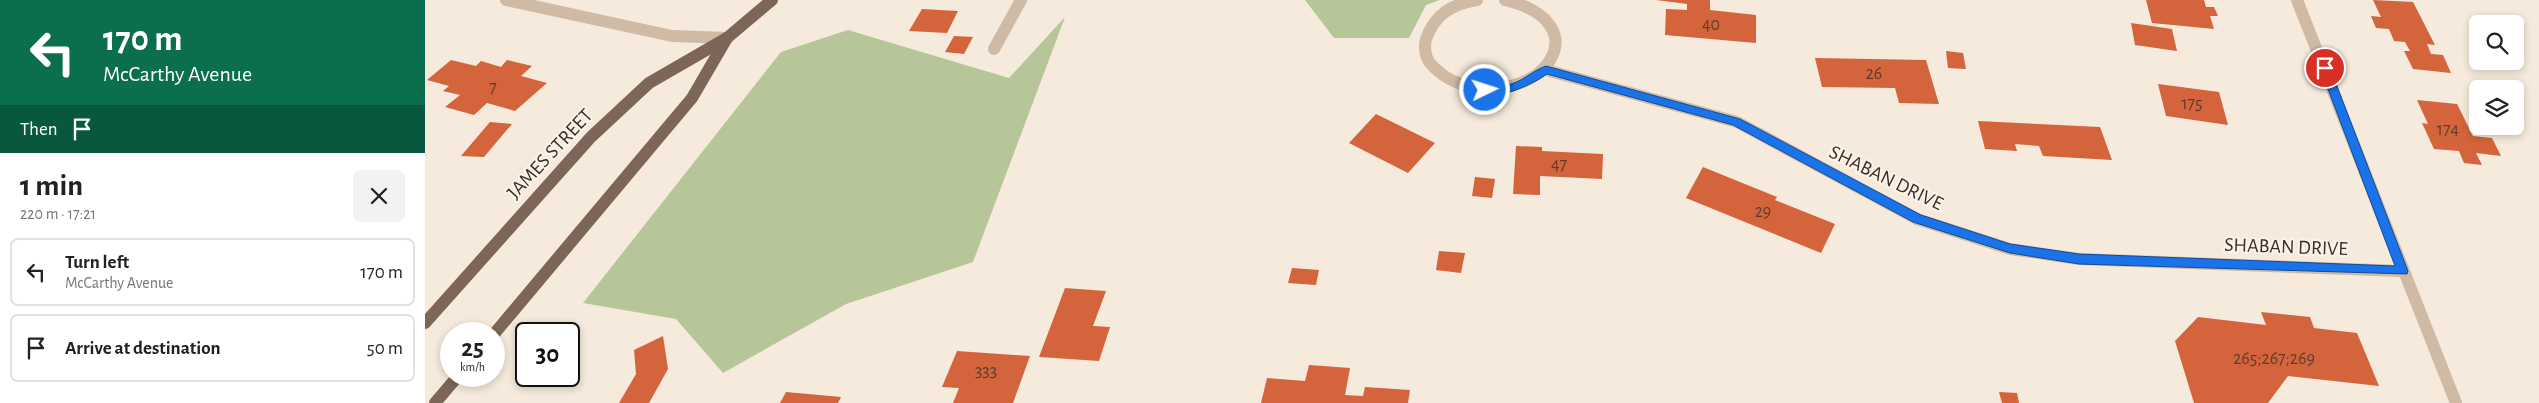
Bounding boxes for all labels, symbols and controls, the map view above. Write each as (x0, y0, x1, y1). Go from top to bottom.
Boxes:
map controls (2469, 15, 2524, 135)
button: search (2469, 15, 2524, 70)
house number: 40 (1702, 16, 1720, 34)
icon: left (20, 20, 85, 85)
text: 170 m (103, 22, 183, 57)
pin (2304, 47, 2346, 89)
icon: arrive (2311, 54, 2339, 82)
text: McCarthy Avenue (103, 63, 252, 85)
position arrow (1458, 63, 1510, 115)
house number: 26 (1866, 65, 1882, 83)
house number: 7 (489, 79, 497, 97)
button: layers (2469, 80, 2524, 135)
house number: 175 (2181, 95, 2203, 113)
street label: JAMES STREET (503, 105, 597, 203)
icon: arrive (68, 115, 96, 143)
text: Then (20, 120, 58, 139)
house number: 174 (2437, 121, 2460, 139)
street label: SHABAN DRIVE (1826, 142, 1946, 214)
house number: 47 (1551, 156, 1567, 174)
button: close (353, 170, 405, 222)
text: 1 min (20, 171, 83, 201)
house number: 29 (1755, 203, 1771, 221)
text: 220 m · 17:21 (20, 206, 96, 222)
street label: SHABAN DRIVE (2224, 235, 2349, 259)
text: Turn left (65, 253, 129, 272)
icon: left (22, 258, 50, 286)
text: 170 m (360, 263, 403, 282)
text: McCarthy Avenue (65, 275, 173, 291)
speed limit sign: 30 (515, 322, 580, 387)
icon: arrive (22, 334, 50, 362)
text: 25 (461, 336, 484, 361)
text: Arrive at destination (65, 339, 221, 358)
text: 50 m (367, 339, 403, 358)
house number: 265;267;269 (2233, 350, 2315, 368)
text: km/h (460, 361, 485, 373)
house number: 333 (975, 362, 997, 380)

